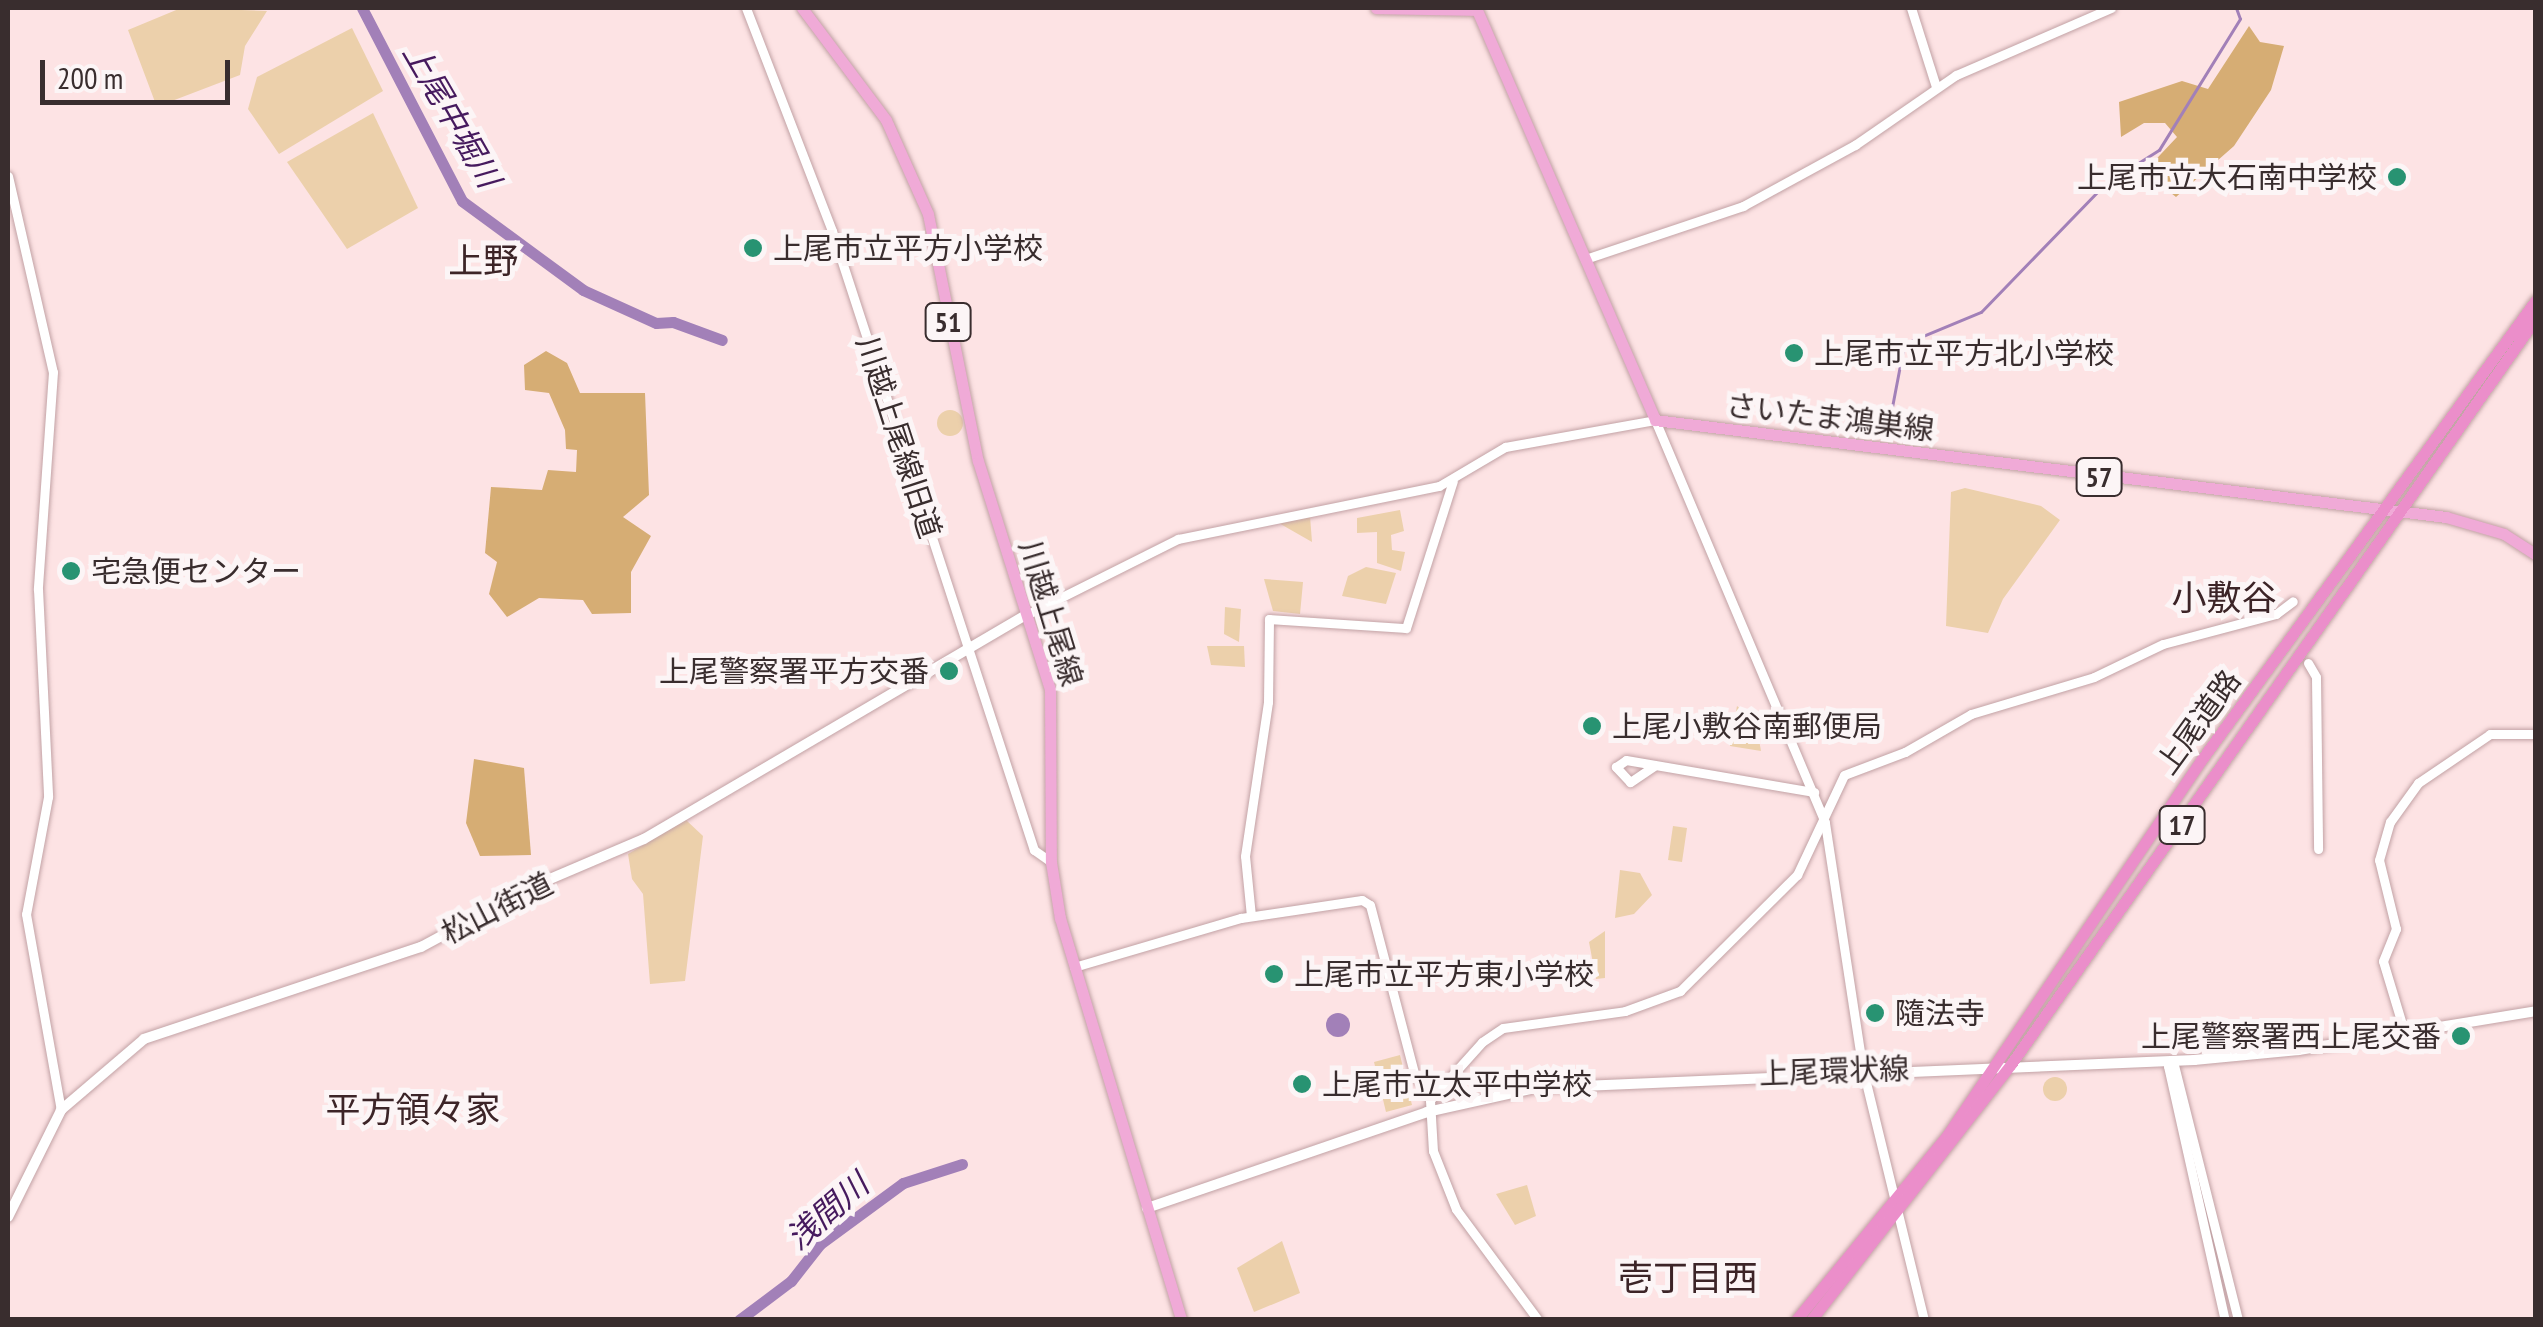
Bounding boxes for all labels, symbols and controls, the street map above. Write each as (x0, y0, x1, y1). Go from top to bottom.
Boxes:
water label: 上尾中堀川 (395, 36, 509, 194)
scale bar (45, 40, 235, 102)
text: 200 m (57, 58, 123, 97)
place label: 上尾市立大石南中学校 (2077, 159, 2377, 195)
marker: 上尾市立大石南中学校 (2386, 166, 2408, 188)
place label: 上尾市立平方小学校 (773, 230, 1043, 266)
marker: 上尾市立平方小学校 (742, 237, 764, 259)
district label: 上野 (448, 239, 518, 281)
road number: 51 (923, 299, 973, 345)
street label: 川越上尾線旧道 (849, 332, 949, 542)
place label: 上尾市立平方北小学校 (1814, 335, 2114, 371)
marker: 上尾市立平方北小学校 (1783, 342, 1805, 364)
street label: さいたま鴻巣線 (1724, 386, 1936, 448)
road number: 57 (2074, 454, 2124, 500)
street label: 川越上尾線 (1012, 536, 1090, 690)
place label: 宅急便センター (91, 553, 301, 589)
marker: 宅急便センター (60, 560, 82, 582)
district label: 小敷谷 (2172, 576, 2276, 618)
place label: 上尾警察署平方交番 (659, 653, 929, 689)
marker: 上尾警察署平方交番 (938, 660, 960, 682)
street label: 上尾道路 (2148, 663, 2248, 781)
place label: 上尾小敷谷南郵便局 (1612, 708, 1882, 744)
marker: 上尾小敷谷南郵便局 (1581, 715, 1603, 737)
road number: 17 (2157, 802, 2207, 848)
street label: 松山街道 (435, 865, 559, 951)
place label: 上尾市立平方東小学校 (1294, 956, 1594, 992)
marker: 上尾市立平方東小学校 (1263, 963, 1285, 985)
place label: 隨法寺 (1895, 995, 1985, 1031)
marker: 隨法寺 (1864, 1002, 1886, 1024)
place label: 上尾警察署西上尾交番 (2141, 1018, 2441, 1054)
marker: 上尾警察署西上尾交番 (2450, 1025, 2472, 1047)
street label: 上尾環状線 (1758, 1050, 1910, 1092)
place label: 上尾市立太平中学校 (1322, 1066, 1592, 1102)
marker: 上尾市立太平中学校 (1291, 1073, 1313, 1095)
district label: 平方領々家 (326, 1088, 500, 1130)
water label: 浅間川 (778, 1165, 876, 1257)
district label: 壱丁目西 (1618, 1256, 1758, 1298)

